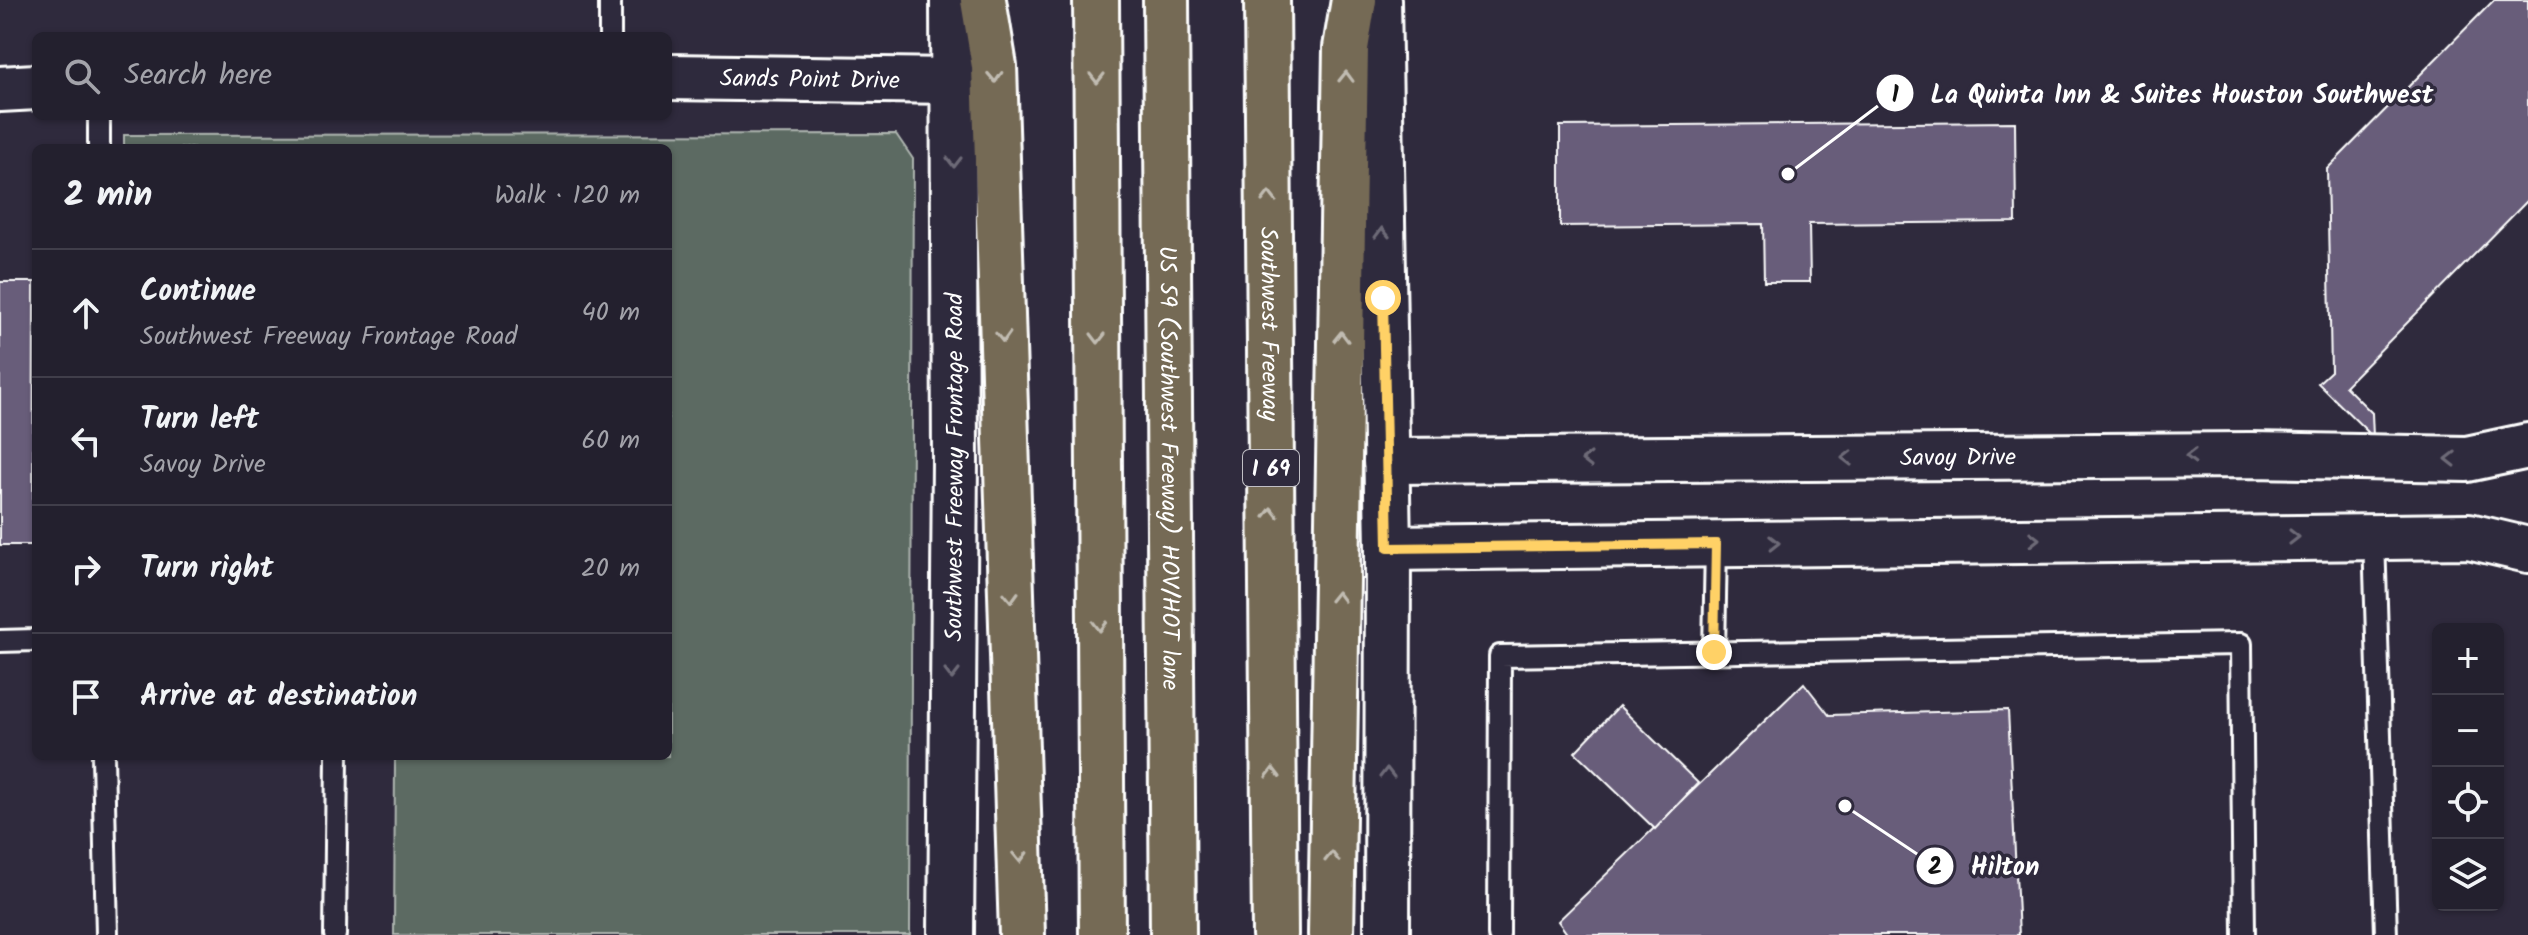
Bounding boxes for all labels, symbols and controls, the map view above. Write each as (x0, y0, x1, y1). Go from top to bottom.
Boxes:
search box (32, 32, 672, 120)
text: Search here (124, 52, 272, 100)
icon: search (60, 54, 104, 98)
street label: Sands Point Drive (720, 60, 900, 101)
callout: La Quinta Inn & Suites Houston Southwest (1875, 68, 2449, 118)
one-way arrow (1337, 70, 1355, 83)
one-way arrow (986, 71, 1003, 84)
one-way arrow (1088, 72, 1106, 85)
text: La Quinta Inn & Suites Houston Southwest (1931, 75, 2434, 117)
text: 1 (1891, 76, 1899, 115)
one-way arrow (945, 156, 963, 169)
text: 2 min (64, 169, 152, 223)
text: Walk · 120 m (495, 175, 640, 217)
one-way arrow (1260, 190, 1278, 203)
one-way arrow (1374, 226, 1391, 239)
street label: Southwest Freeway (1248, 227, 1289, 422)
street label: US 59 (Southwest Freeway) HOV/HOT lane (1147, 245, 1189, 691)
text: Continue (140, 268, 256, 316)
route start (1365, 280, 1401, 316)
icon: ahead (64, 291, 108, 335)
text: 40 m (582, 292, 640, 334)
street label: Southwest Freeway Frontage Road (935, 292, 976, 642)
text: Southwest Freeway Frontage Road (140, 316, 517, 358)
one-way arrow (1333, 330, 1350, 343)
one-way arrow (995, 331, 1012, 344)
one-way arrow (1090, 332, 1107, 345)
text: Turn left (140, 396, 259, 444)
icon: left (64, 419, 108, 463)
text: 60 m (581, 420, 640, 462)
street label: Savoy Drive (1900, 439, 2016, 478)
text: Savoy Drive (140, 444, 266, 486)
one-way arrow (2184, 447, 2197, 465)
one-way arrow (1840, 449, 1853, 467)
road number: I 69 (1243, 450, 1299, 486)
one-way arrow (2444, 450, 2457, 467)
one-way arrow (1580, 451, 1593, 469)
one-way arrow (1262, 506, 1280, 519)
one-way arrow (2288, 528, 2301, 546)
one-way arrow (2028, 531, 2041, 548)
one-way arrow (1768, 534, 1781, 552)
text: Turn right (140, 545, 273, 593)
icon: right (64, 547, 108, 591)
text: 20 m (581, 548, 640, 590)
one-way arrow (1328, 590, 1346, 603)
one-way arrow (1003, 591, 1020, 604)
one-way arrow (1091, 620, 1109, 633)
map controls (2432, 623, 2504, 911)
button: + (2432, 623, 2504, 695)
route end (1696, 634, 1732, 670)
one-way arrow (943, 668, 961, 681)
text: Arrive at destination (140, 673, 417, 721)
icon: arrive (64, 675, 108, 719)
button: − (2432, 695, 2504, 767)
one-way arrow (1264, 766, 1282, 779)
one-way arrow (1378, 766, 1396, 779)
button: locate (2432, 767, 2504, 839)
button: layers (2432, 839, 2504, 911)
callout: Hilton (1915, 841, 2056, 891)
text: Hilton (1971, 847, 2039, 889)
text: 2 (1928, 848, 1942, 887)
one-way arrow (1324, 850, 1341, 863)
one-way arrow (1011, 851, 1028, 864)

